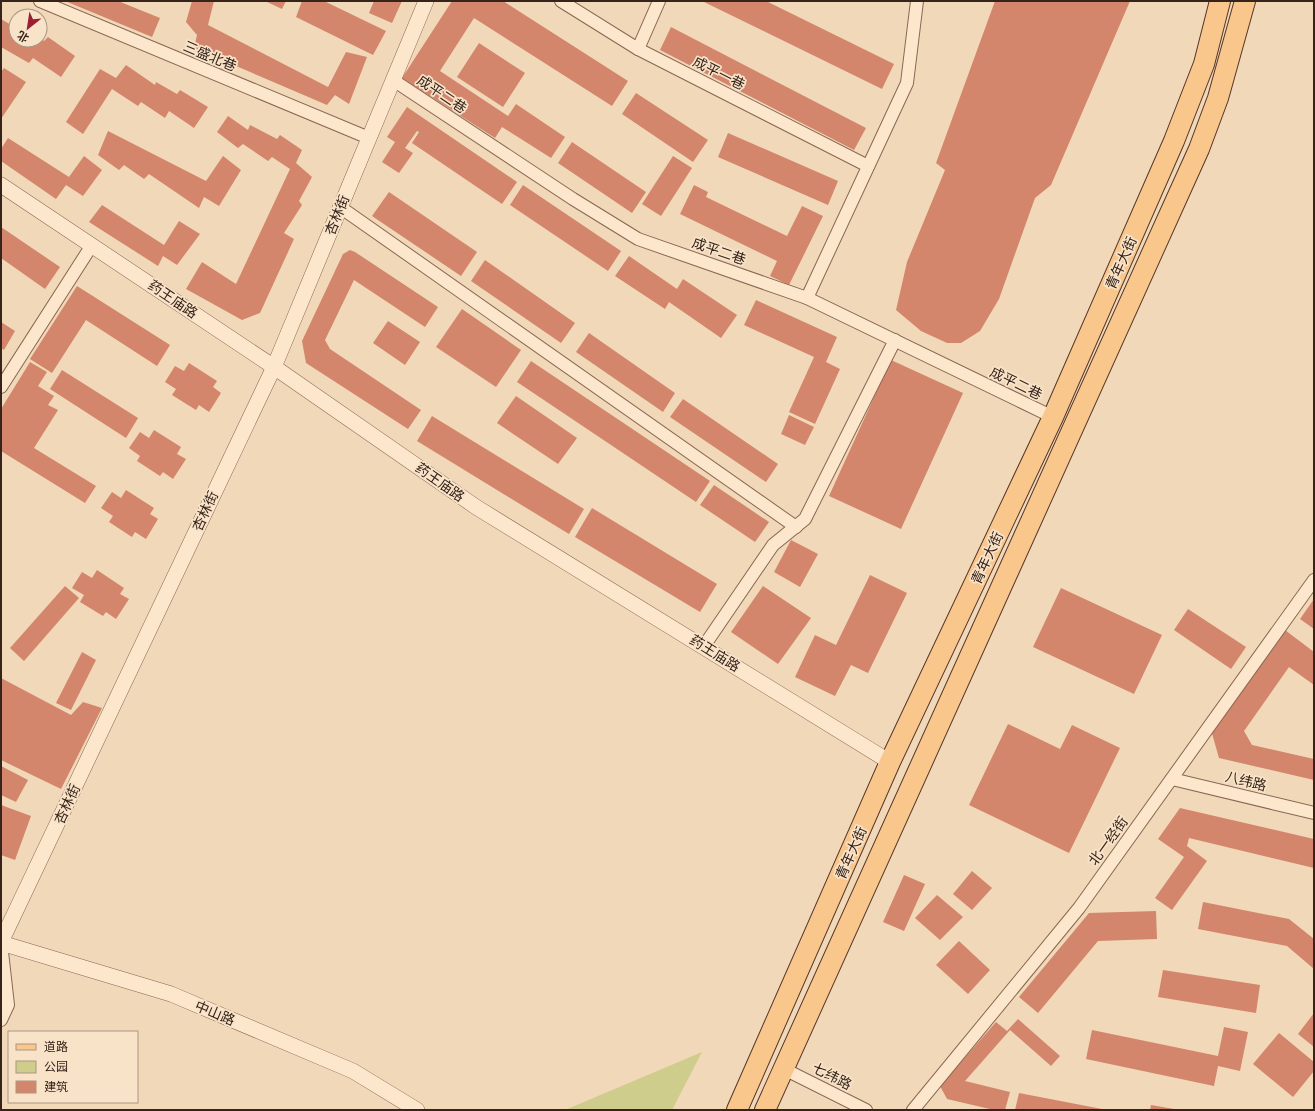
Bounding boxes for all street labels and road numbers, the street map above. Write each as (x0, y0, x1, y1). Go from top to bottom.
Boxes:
street label: 三盛北巷 (181, 38, 239, 75)
street label: 成平一巷 (690, 53, 748, 94)
street label: 成平二巷 (414, 72, 470, 117)
street label: 杏林街 (322, 193, 353, 238)
street label: 成平二巷 (690, 234, 748, 269)
street label: 青年大街 (1102, 234, 1141, 292)
street label: 药王庙路 (145, 277, 201, 322)
street label: 成平二巷 (987, 364, 1045, 403)
street label: 药王庙路 (412, 459, 468, 505)
street label: 杏林街 (189, 489, 222, 534)
street label: 青年大街 (968, 529, 1007, 587)
street label: 药王庙路 (686, 631, 743, 675)
street label: 八纬路 (1223, 768, 1268, 795)
street label: 杏林街 (51, 782, 84, 827)
street label: 北一经街 (1085, 814, 1132, 869)
street label: 青年大街 (832, 824, 871, 882)
street label: 中山路 (192, 997, 237, 1029)
street label: 七纬路 (809, 1059, 854, 1094)

